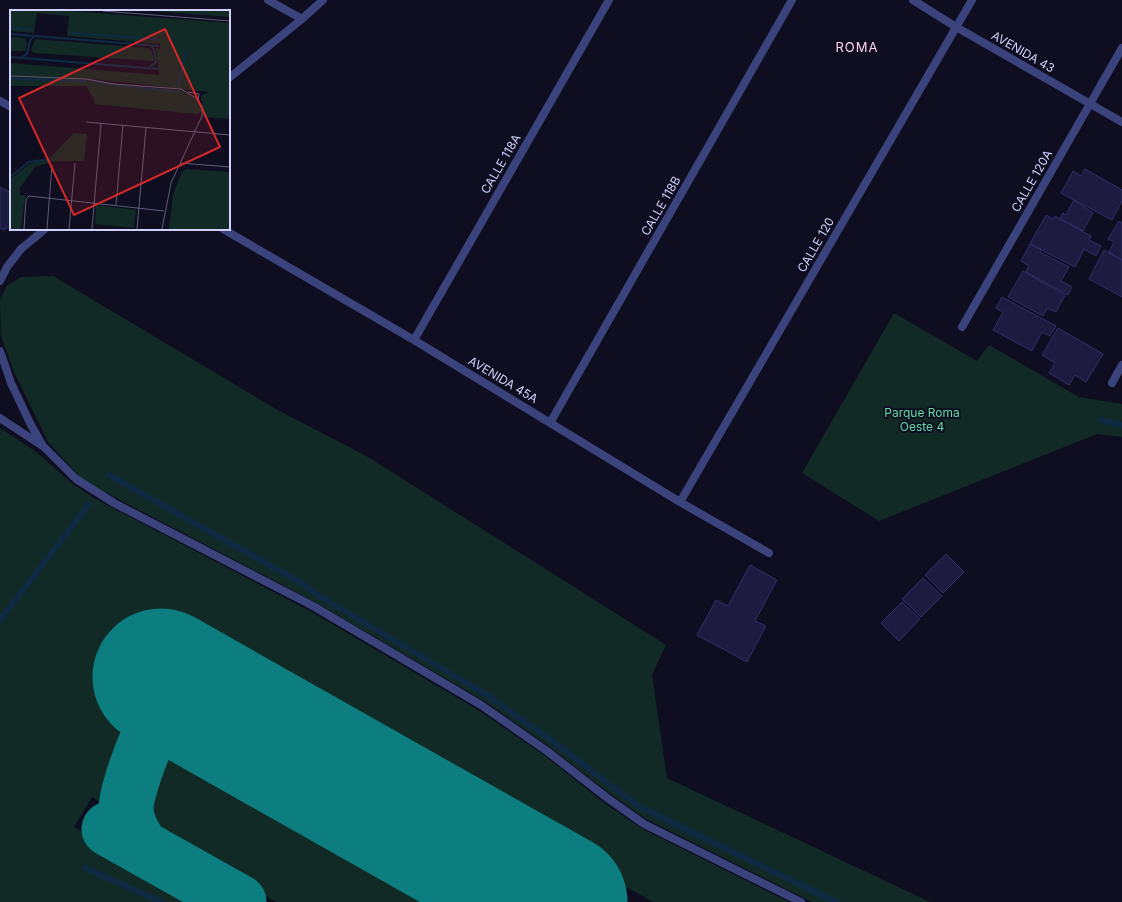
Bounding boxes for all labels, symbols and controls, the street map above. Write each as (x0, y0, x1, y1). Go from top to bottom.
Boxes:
inset map (10, 10, 230, 230)
street label: AVENIDA 43 (989, 27, 1057, 76)
district label: ROMA (835, 39, 879, 55)
street label: CALLE 118A (477, 131, 524, 196)
street label: CALLE 120A (1008, 147, 1055, 214)
street label: CALLE 118B (638, 173, 684, 238)
street label: CALLE 120 (794, 215, 837, 275)
street label: AVENIDA 45A (466, 353, 541, 406)
park label: Parque Roma Oeste 4 (884, 405, 960, 434)

